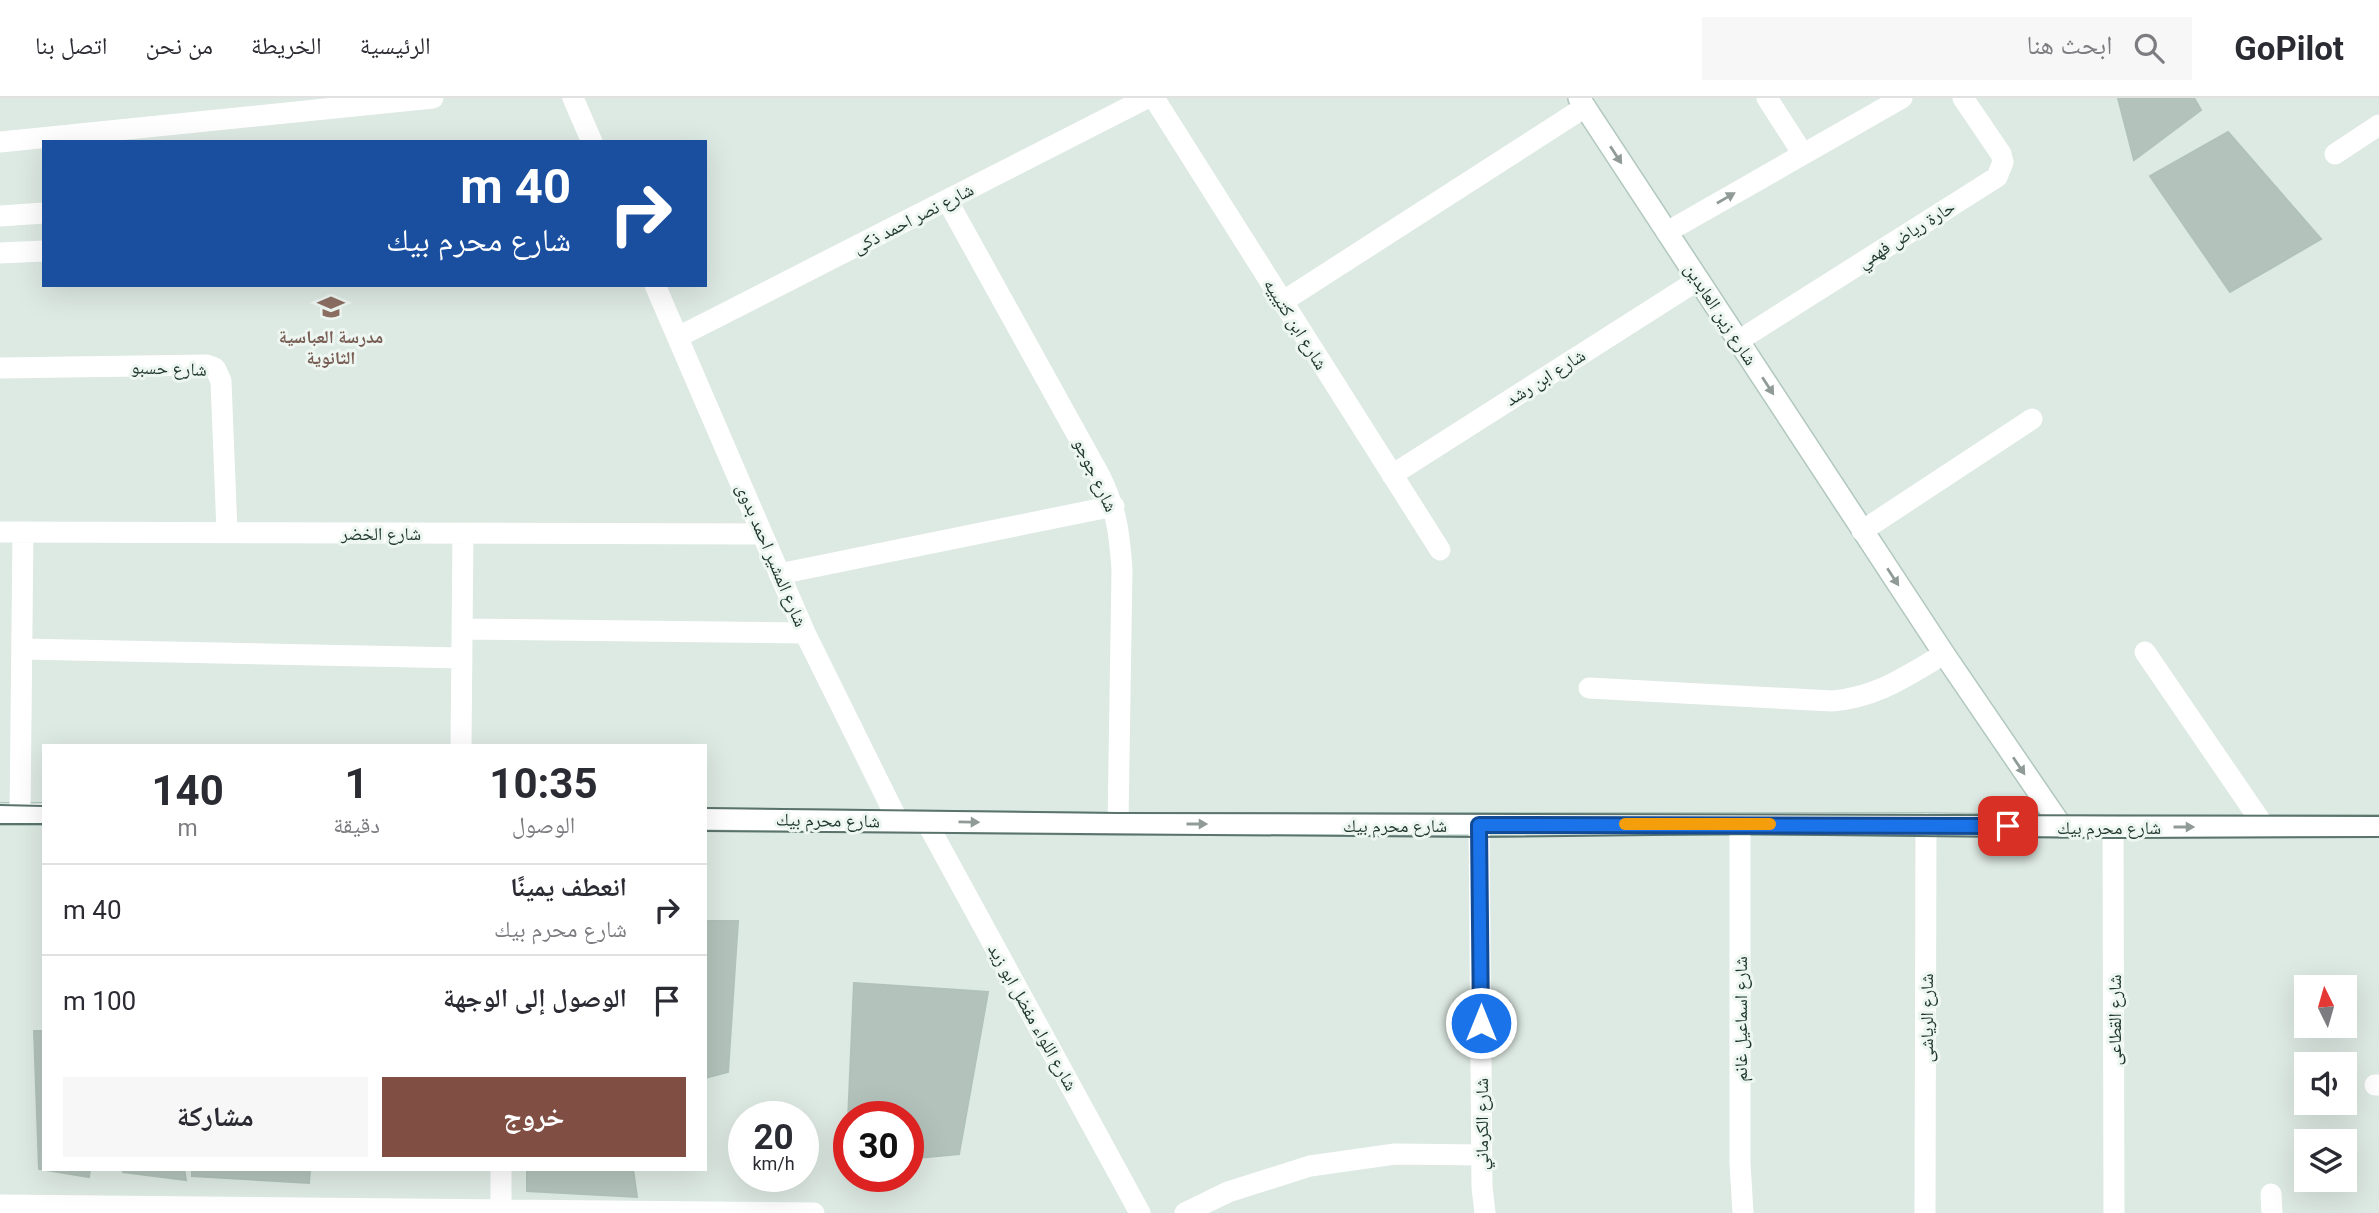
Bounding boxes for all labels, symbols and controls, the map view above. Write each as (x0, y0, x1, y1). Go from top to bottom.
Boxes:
search box (1702, 17, 2192, 80)
icon: search (2130, 29, 2168, 67)
text: GoPilot (2234, 29, 2344, 68)
text: ابحث هنا (2027, 30, 2112, 60)
text: اتصل بنا (35, 32, 107, 60)
text: من نحن (145, 32, 213, 60)
text: الخريطة (251, 32, 322, 60)
text: الرئيسية (360, 32, 431, 60)
one-way arrow (1610, 145, 1623, 165)
text: 40 m (460, 158, 571, 215)
icon: right (595, 168, 686, 259)
street label: شارع نصر احمد ذكى (849, 178, 977, 258)
one-way arrow (1717, 192, 1736, 204)
street label: حارة رياض فهمي (1853, 196, 1961, 276)
text: شارع محرم بيك (386, 221, 571, 259)
street label: شارع زين العابدين (1679, 259, 1762, 369)
street label: شارع ابن كتيبيه (1259, 275, 1332, 374)
school or university icon: مدرسة العباسية الثانوية (316, 292, 346, 322)
place label: مدرسة العباسية الثانوية (279, 326, 383, 368)
street label: شارع ابن رشد (1501, 344, 1589, 411)
street label: شارع حسبو (131, 356, 207, 381)
one-way arrow (1761, 377, 1774, 396)
street label: شارع جوجو (1069, 435, 1122, 515)
street label: شارع المشير احمد بدوى (731, 480, 812, 630)
street label: شارع الخضر (340, 523, 421, 545)
one-way arrow (1886, 567, 1899, 586)
one-way arrow (2012, 757, 2026, 775)
text: 1 (344, 759, 369, 808)
text: 10:35 (489, 759, 598, 808)
text: 140 (151, 766, 224, 815)
pin (1978, 796, 2038, 856)
icon: arrive (1989, 807, 2027, 845)
street label: شارع محرم بيك (776, 809, 880, 833)
text: دقيقة (333, 812, 380, 839)
text: الوصول (512, 812, 575, 839)
text: m (178, 815, 198, 842)
street label: شارع محرم بيك (1343, 815, 1447, 838)
one-way arrow (959, 816, 981, 828)
street label: شارع محرم بيك (2057, 817, 2161, 840)
one-way arrow (1186, 818, 1208, 830)
one-way arrow (2173, 821, 2195, 833)
text: انعطف يمينًا (510, 872, 627, 902)
icon: right (648, 891, 686, 929)
text: 40 m (63, 895, 122, 925)
text: شارع محرم بيك (494, 916, 627, 943)
street label: شارع اللواء مفضل ابو زيد (983, 940, 1082, 1094)
street label: شارع اسماعيل غانم (1730, 956, 1753, 1082)
street label: شارع الرياشى (1916, 974, 1938, 1063)
street label: شارع القطاعى (2104, 974, 2126, 1066)
north arrow (2294, 975, 2357, 1038)
map controls (2294, 975, 2357, 1192)
icon: arrive (648, 982, 686, 1020)
text: الوصول إلى الوجهة (443, 983, 627, 1013)
text: 100 m (63, 986, 136, 1016)
position arrow (1444, 986, 1518, 1060)
button: sound (2294, 1052, 2357, 1115)
button: مشاركة (63, 1077, 368, 1157)
button: خروج (382, 1077, 686, 1157)
street label: شارع الكرماني (1471, 1078, 1496, 1170)
speed limit sign: 30 (833, 1101, 924, 1192)
text: 20 (753, 1117, 794, 1158)
button: layers (2294, 1129, 2357, 1192)
text: km/h (752, 1153, 795, 1174)

